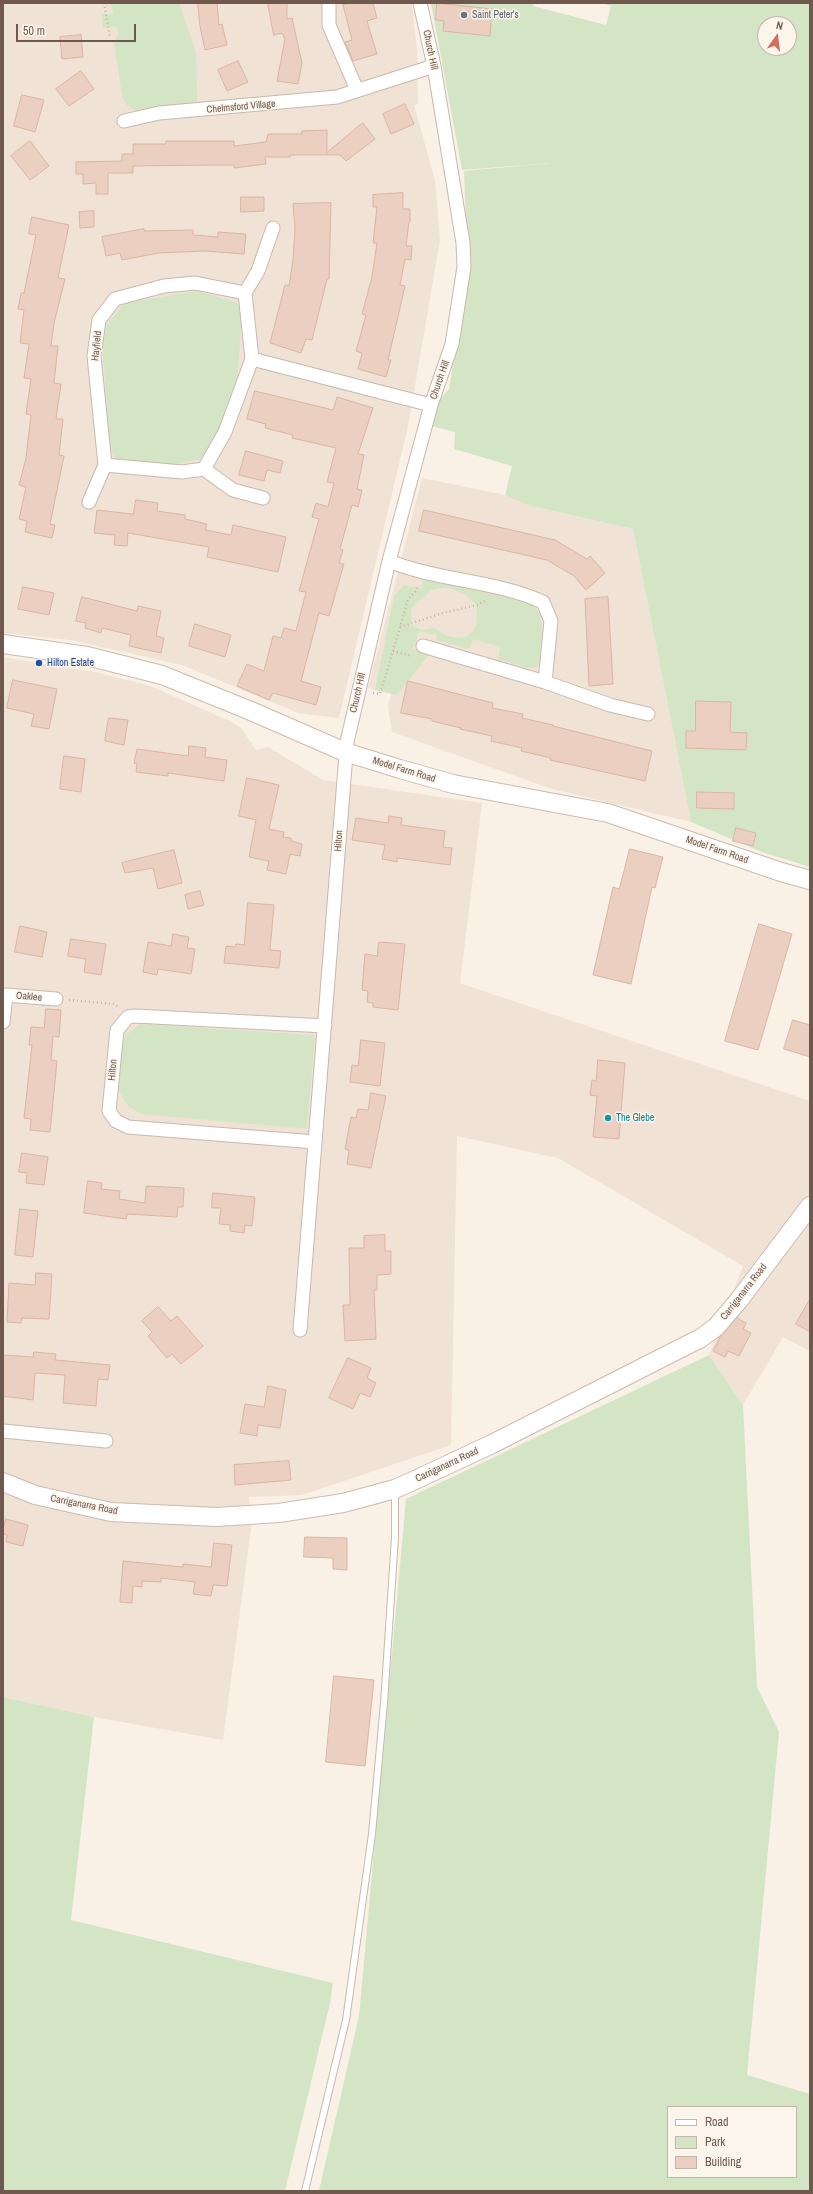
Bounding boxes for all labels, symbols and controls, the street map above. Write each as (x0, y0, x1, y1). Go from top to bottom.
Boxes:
place label: Saint Peter's (472, 9, 519, 21)
marker: Saint Peter's (459, 10, 469, 20)
scale bar (18, 16, 138, 42)
north arrow (757, 16, 797, 56)
text: N (775, 18, 785, 33)
text: 50 m (23, 23, 45, 39)
street label: Church Hill (420, 29, 440, 71)
street label: Chelmsford Village (206, 98, 276, 116)
street label: Hayfield (89, 330, 105, 362)
street label: Church Hill (428, 359, 452, 401)
place label: Hilton Estate (47, 657, 94, 669)
marker: Hilton Estate (34, 658, 44, 668)
street label: Church Hill (348, 672, 368, 714)
street label: Model Farm Road (371, 755, 437, 785)
street label: Hilton (332, 830, 346, 852)
street label: Model Farm Road (684, 834, 750, 866)
street label: Oaklee (16, 990, 42, 1004)
street label: Hilton (106, 1059, 120, 1081)
place label: The Glebe (616, 1112, 654, 1124)
marker: The Glebe (603, 1113, 613, 1123)
street label: Carriganarra Road (718, 1261, 770, 1323)
street label: Carriganarra Road (413, 1445, 481, 1485)
street label: Carriganarra Road (49, 1493, 119, 1517)
legend (667, 2106, 797, 2178)
text: Road (705, 2114, 729, 2130)
text: Park (705, 2134, 725, 2150)
text: Building (705, 2154, 741, 2170)

